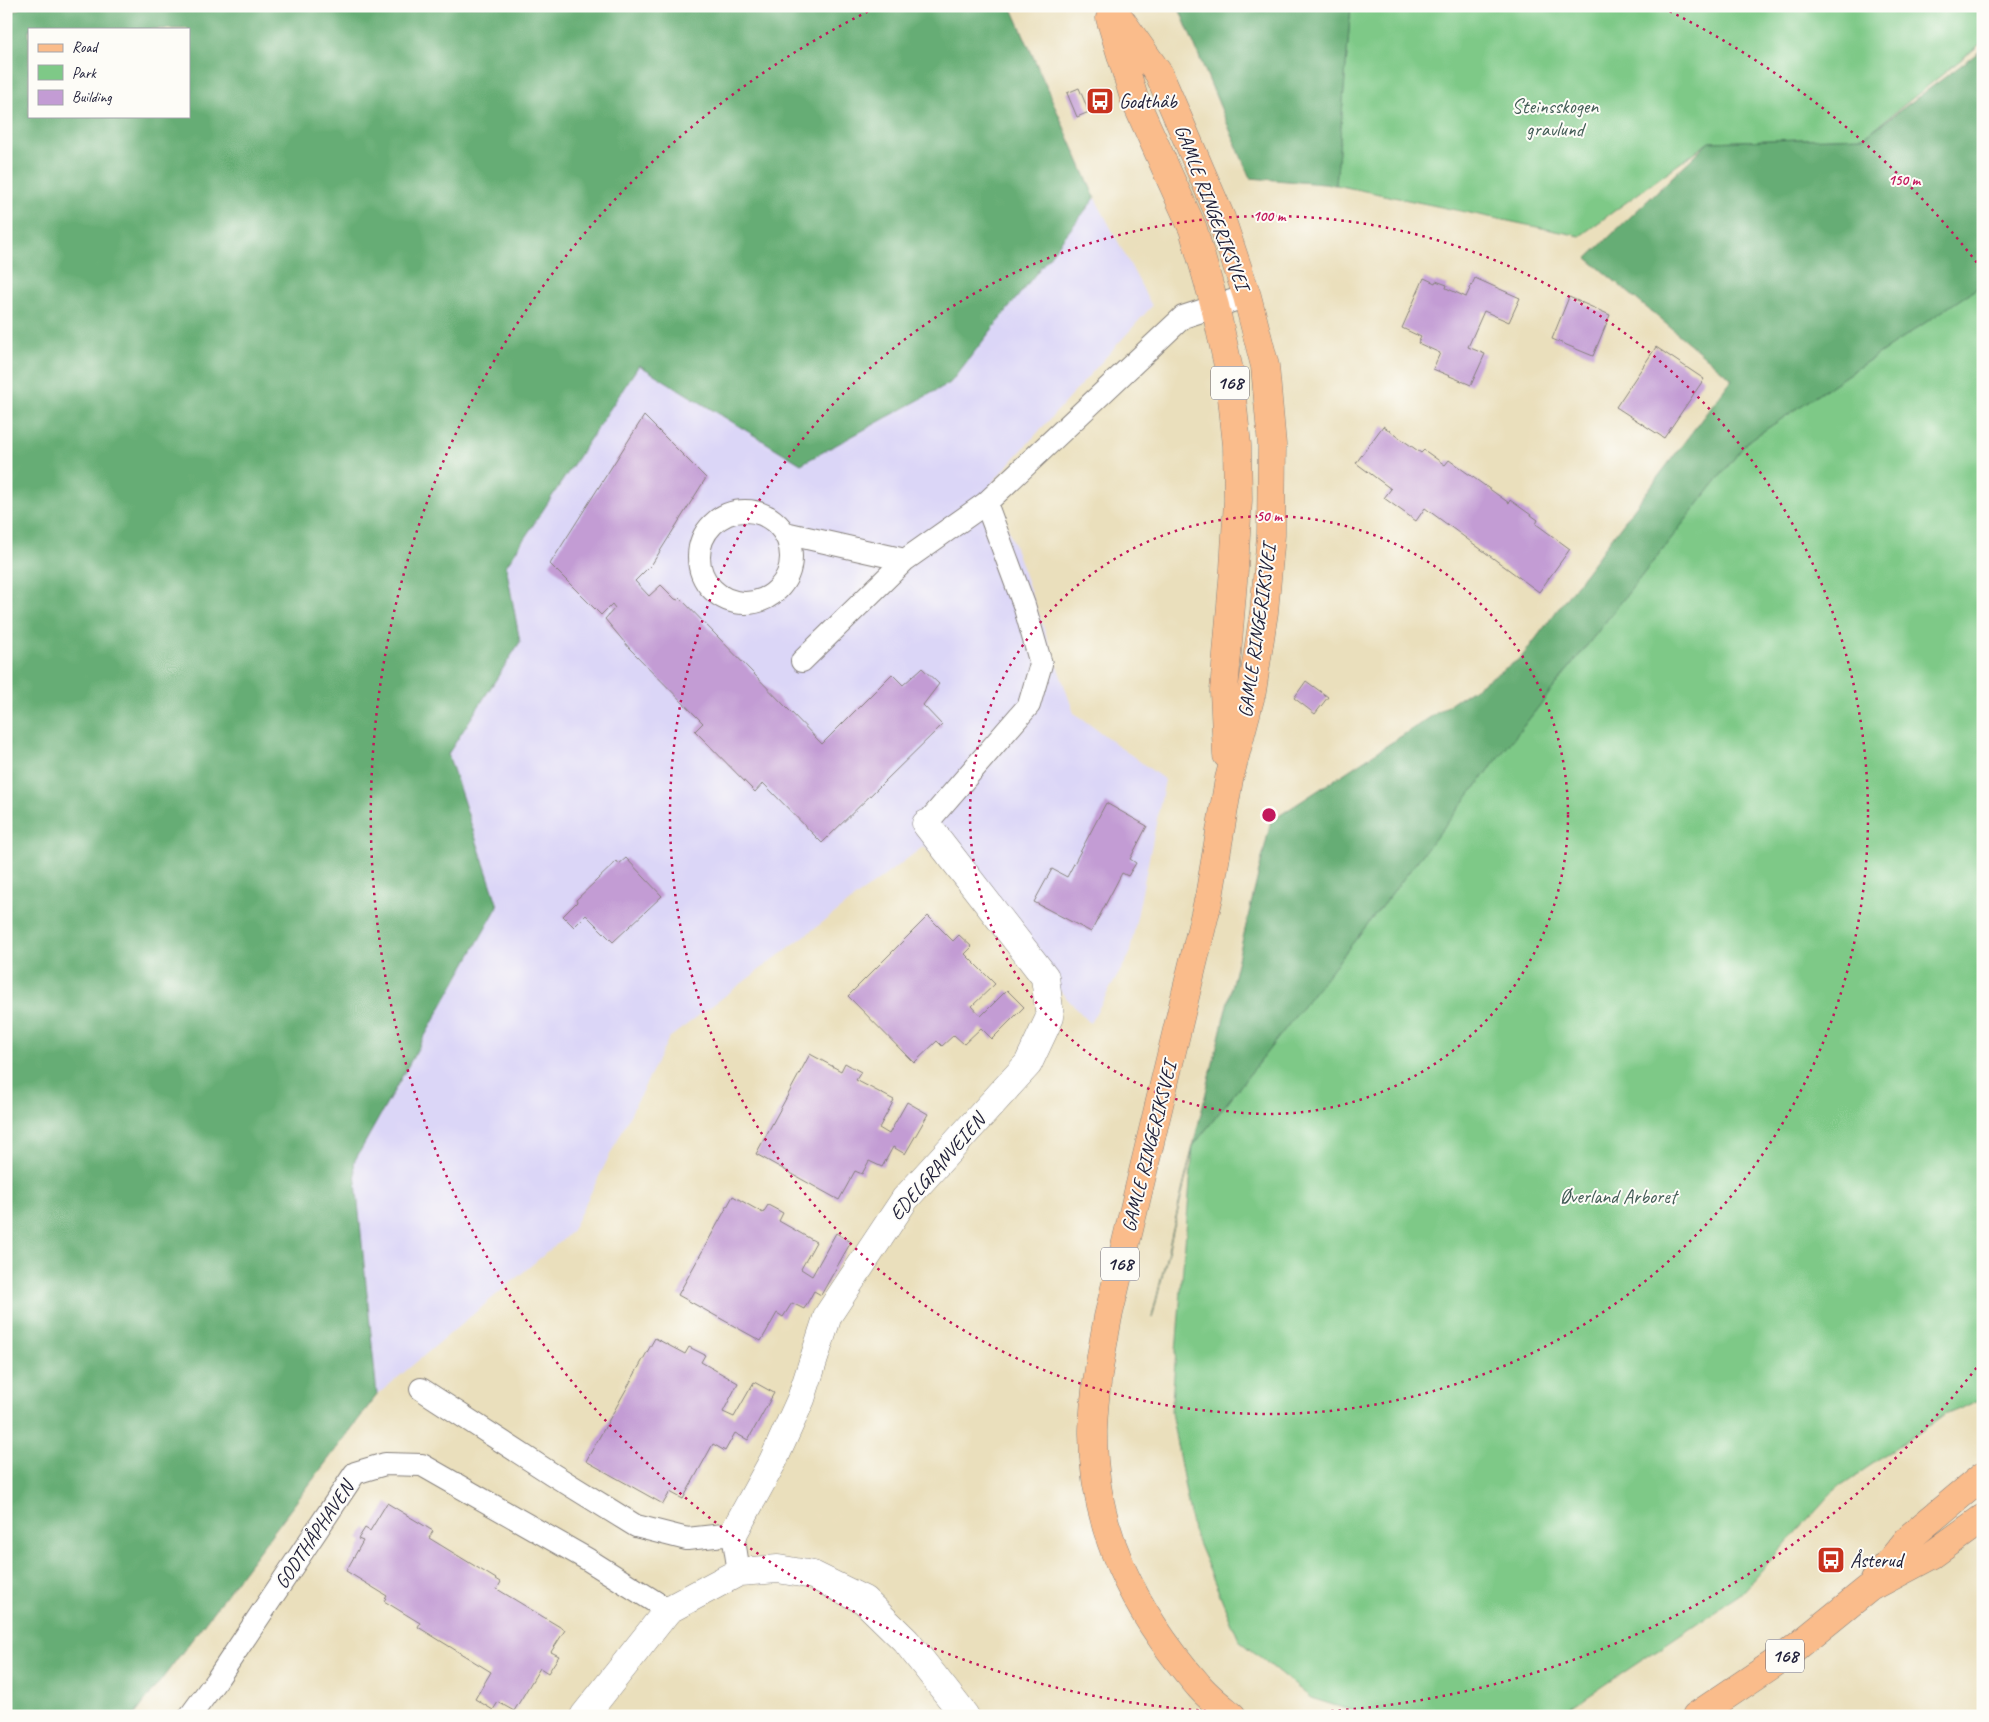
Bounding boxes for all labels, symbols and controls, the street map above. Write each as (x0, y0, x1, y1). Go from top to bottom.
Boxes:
legend (28, 28, 190, 118)
text: Road (72, 38, 99, 57)
text: Park (72, 64, 97, 83)
bus stop icon: Godthåb (1085, 86, 1115, 116)
text: Building (72, 88, 112, 107)
place label: Godthåb (1119, 89, 1178, 114)
park label: Steinsskogen gravlund (1512, 94, 1599, 142)
street label: GAMLE RINGERIKSVEI (1169, 121, 1257, 297)
text: 150 m (1888, 171, 1922, 190)
text: 100 m (1253, 207, 1287, 226)
road number: 168 (1211, 366, 1249, 399)
text: 50 m (1256, 507, 1283, 526)
street label: GAMLE RINGERIKSVEI (1232, 538, 1282, 719)
centre of rings (1260, 806, 1278, 824)
street label: GAMLE RINGERIKSVEI (1116, 1055, 1183, 1235)
street label: EDELGRANVEIEN (884, 1106, 992, 1225)
park label: Øverland Arboret (1560, 1184, 1680, 1209)
road number: 168 (1101, 1248, 1139, 1280)
street label: GODTHÅPHAVEN (269, 1474, 361, 1593)
bus stop icon: Åsterud (1816, 1545, 1846, 1575)
place label: Åsterud (1850, 1548, 1906, 1573)
road number: 168 (1766, 1640, 1804, 1672)

